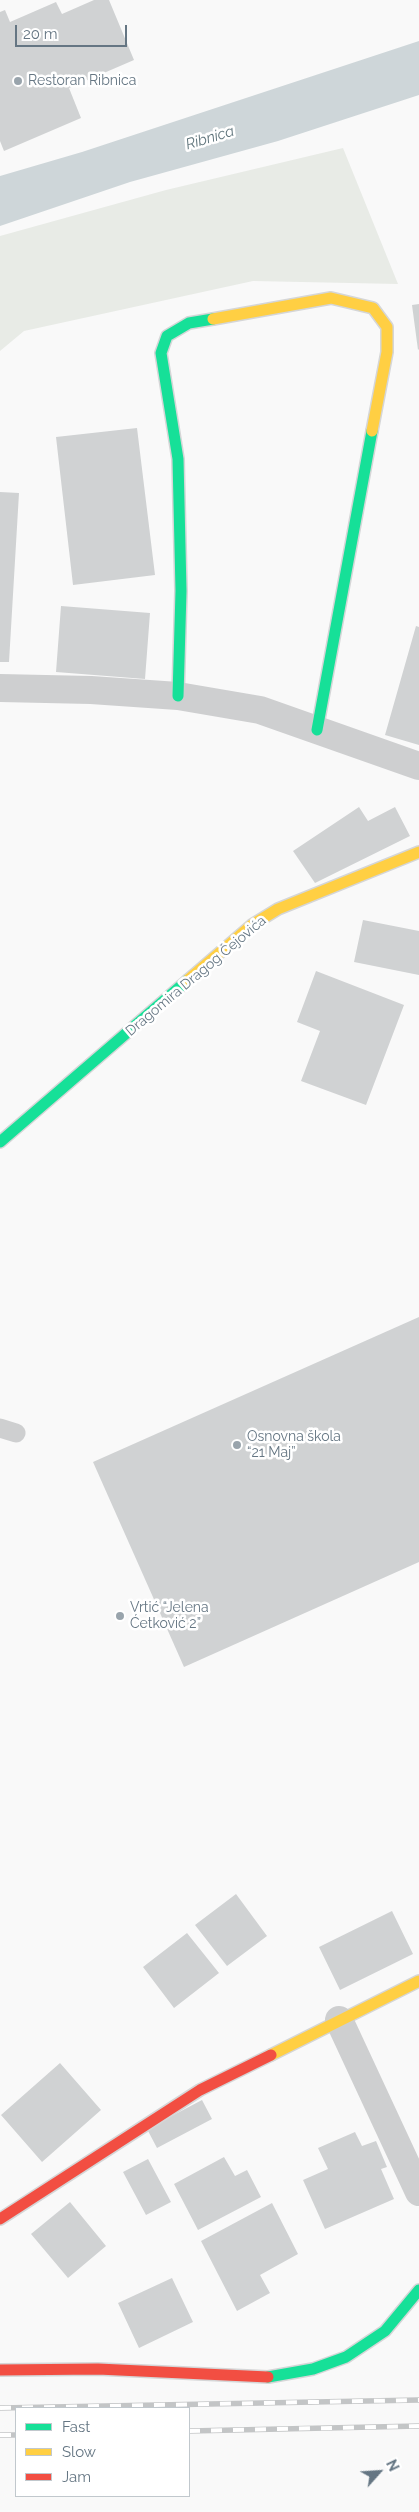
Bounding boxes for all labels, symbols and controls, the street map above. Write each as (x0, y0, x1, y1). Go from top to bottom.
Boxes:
scale bar (18, 15, 130, 47)
text: 20 m (23, 25, 58, 43)
place label: Restoran Ribnica (28, 73, 136, 89)
marker: Restoran Ribnica (12, 75, 24, 87)
water label: Ribnica (184, 122, 236, 154)
street label: Dragomira Dragog Čejovića (122, 912, 270, 1040)
place label: Osnovna škola “21 Maj” (247, 1429, 341, 1461)
marker: Osnovna škola “21 Maj” (231, 1439, 243, 1451)
place label: Vrtić “Jelena Ćetković 2” (130, 1600, 209, 1632)
marker: Vrtić “Jelena Ćetković 2” (114, 1610, 126, 1622)
legend (15, 2407, 190, 2497)
text: Fast (62, 2418, 90, 2436)
text: Slow (62, 2443, 96, 2461)
north arrow (354, 2447, 404, 2497)
text: N (383, 2457, 402, 2474)
text: Jam (62, 2468, 91, 2486)

